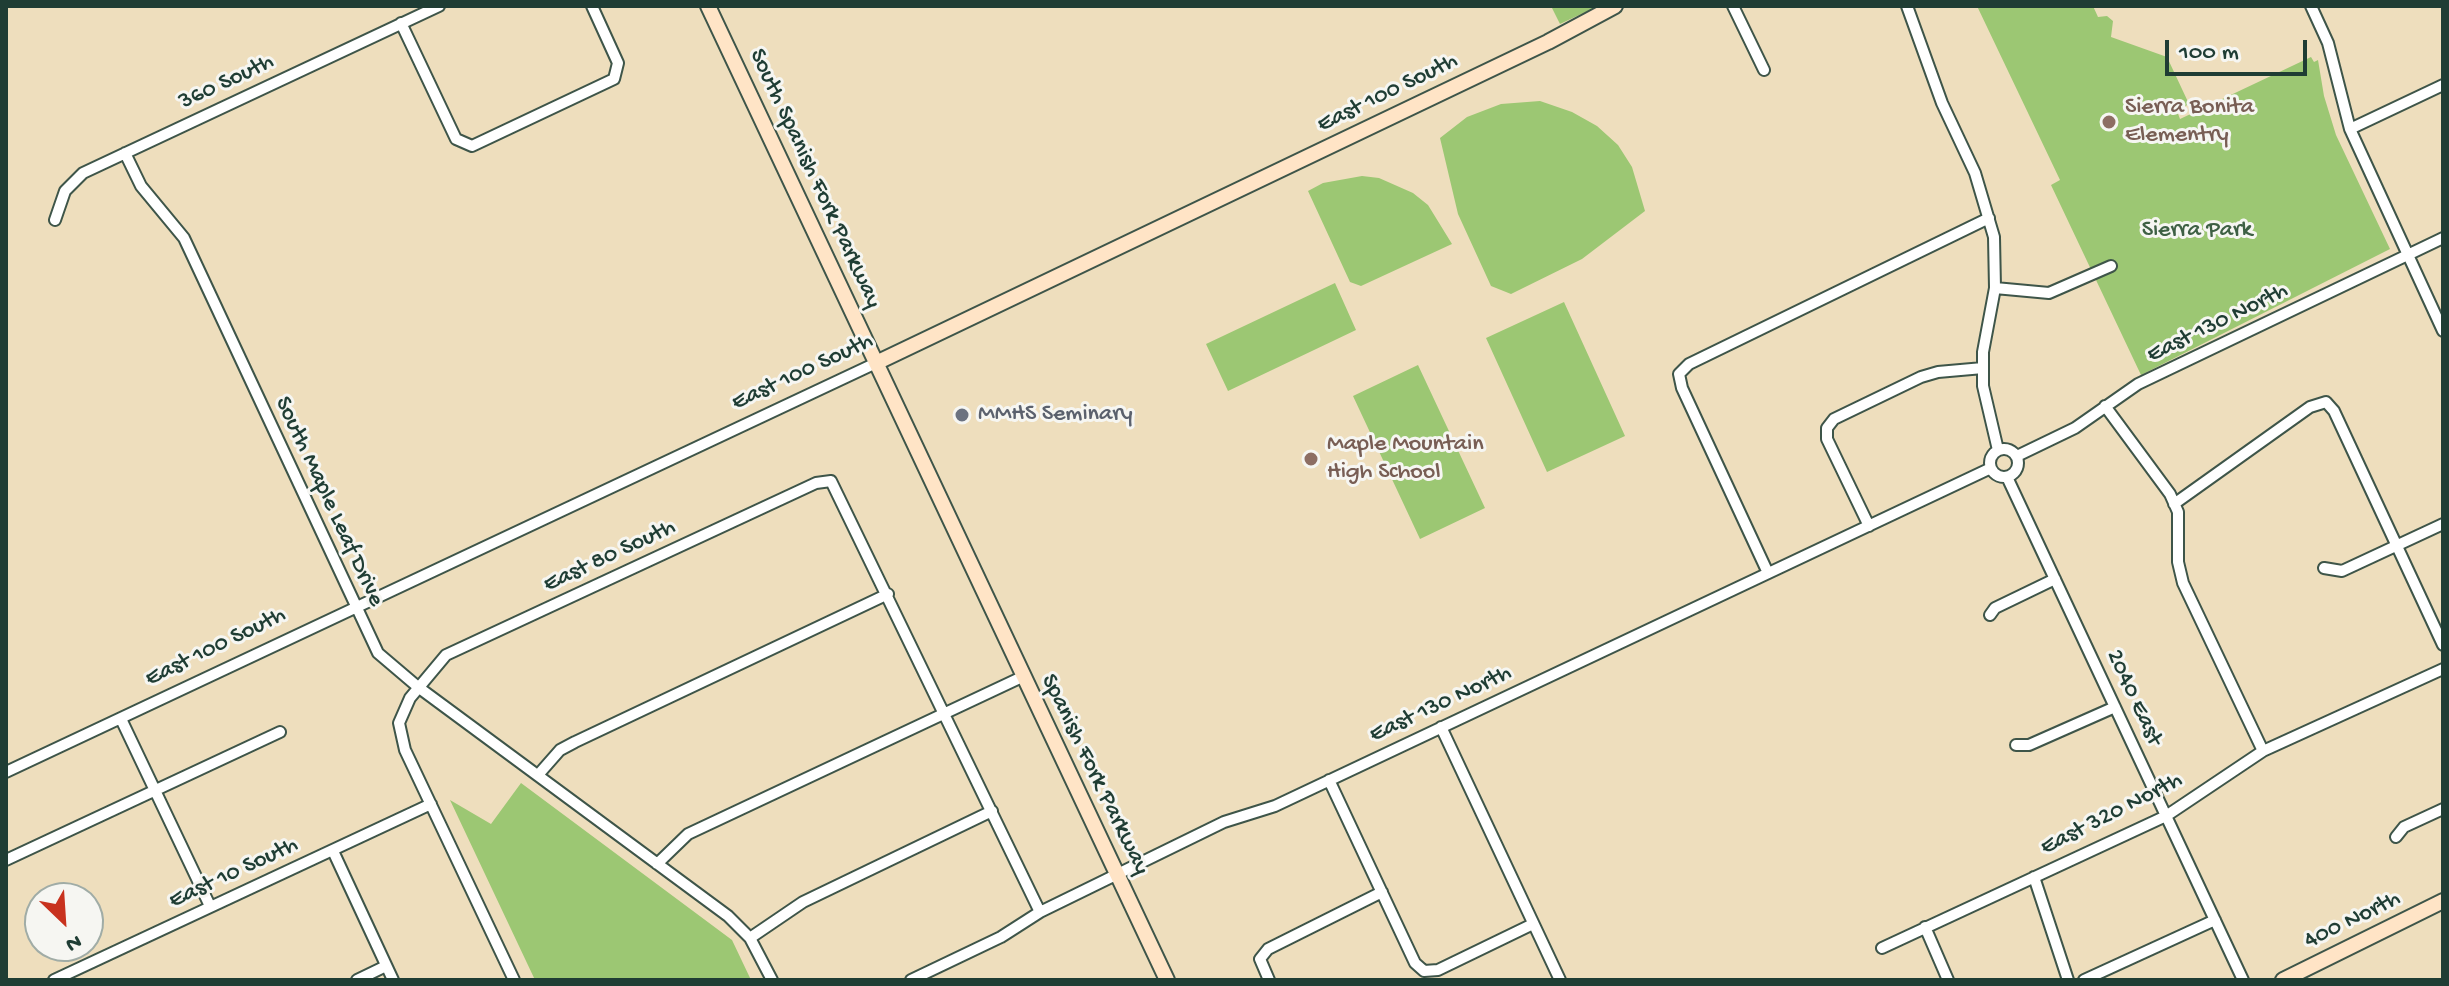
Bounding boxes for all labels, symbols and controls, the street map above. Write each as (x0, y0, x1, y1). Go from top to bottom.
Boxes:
scale bar (2169, 24, 2311, 74)
text: 100 m (2179, 39, 2239, 68)
street label: South Spanish Fork Parkway (741, 45, 887, 313)
street label: East 100 South (1313, 48, 1463, 140)
street label: 360 South (175, 49, 279, 117)
place label: Sierra Bonita Elementry (2125, 94, 2254, 150)
marker: Sierra Bonita Elementry (2100, 113, 2118, 131)
park label: Sierra Park (2142, 217, 2252, 245)
street label: East 130 North (2143, 277, 2293, 371)
street label: East 100 South (728, 328, 878, 418)
street label: South Maple Leaf Drive (267, 392, 389, 612)
place label: MMHS Seminary (978, 401, 1133, 429)
marker: MMHS Seminary (953, 406, 971, 424)
place label: Maple Mountain High School (1327, 431, 1484, 487)
marker: Maple Mountain High School (1302, 450, 1320, 468)
street label: East 80 South (539, 514, 681, 600)
street label: East 100 South (141, 602, 291, 694)
street label: 2040 East (2098, 645, 2168, 751)
street label: East 130 North (1365, 660, 1517, 750)
street label: Spanish Fork Parkway (1033, 670, 1155, 880)
street label: East 320 North (2036, 767, 2188, 863)
street label: East 10 South (165, 832, 303, 916)
north arrow (24, 882, 104, 962)
street label: 400 North (2300, 885, 2406, 957)
text: N (61, 927, 85, 957)

